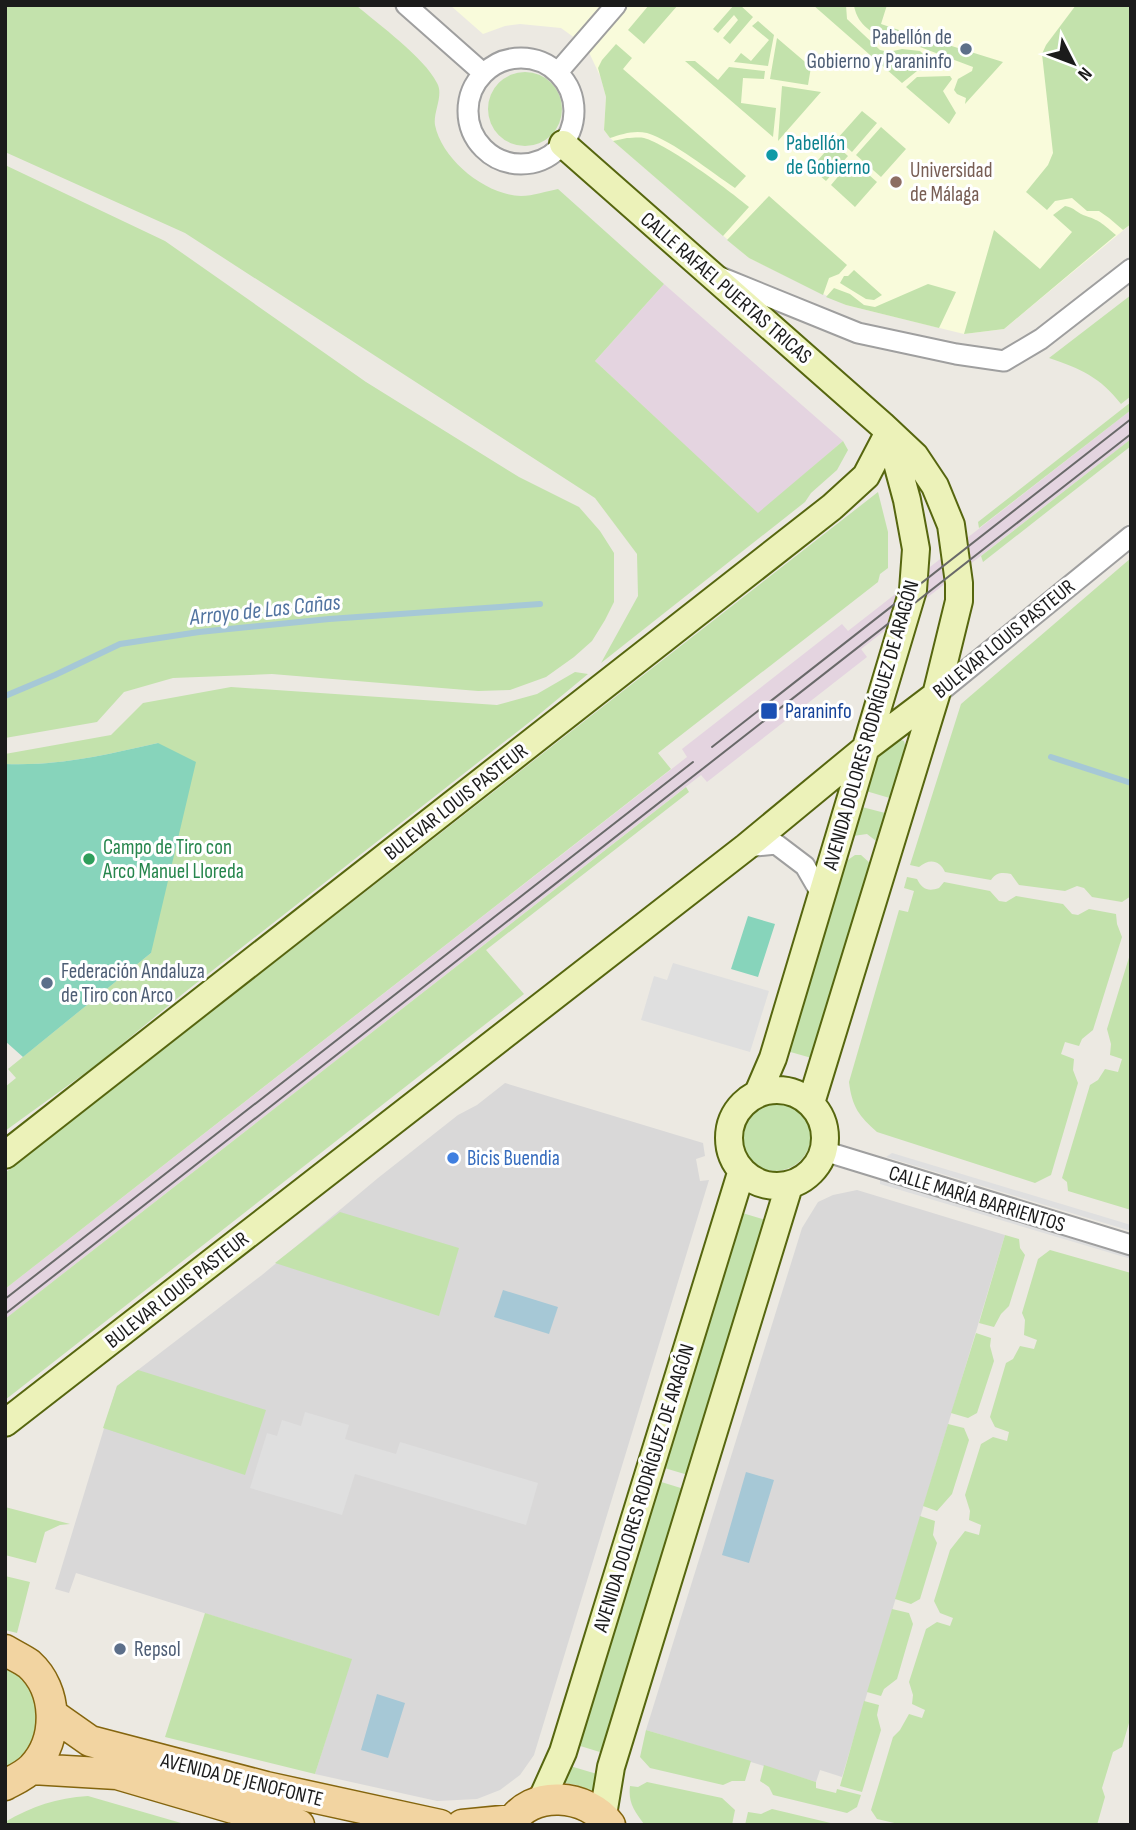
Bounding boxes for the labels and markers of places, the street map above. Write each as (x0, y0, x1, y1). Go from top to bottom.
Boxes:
place label: Pabellón de Gobierno y Paraninfo (807, 25, 952, 74)
marker: Pabellón de Gobierno y Paraninfo (958, 41, 974, 57)
place label: Pabellón de Gobierno (786, 131, 871, 180)
marker: Pabellón de Gobierno (764, 147, 780, 163)
place label: Universidad de Málaga (910, 158, 992, 207)
marker: Universidad de Málaga (888, 174, 904, 190)
place label: Paraninfo (785, 699, 852, 724)
marker: Paraninfo (759, 701, 779, 721)
place label: Campo de Tiro con Arco Manuel Lloreda (102, 835, 244, 884)
marker: Campo de Tiro con Arco Manuel Lloreda (81, 851, 97, 867)
place label: Federación Andaluza de Tiro con Arco (61, 959, 205, 1008)
marker: Federación Andaluza de Tiro con Arco (39, 975, 55, 991)
place label: Bicis Buendia (467, 1146, 560, 1171)
marker: Bicis Buendia (445, 1150, 461, 1166)
place label: Repsol (134, 1637, 181, 1662)
marker: Repsol (112, 1641, 128, 1657)

